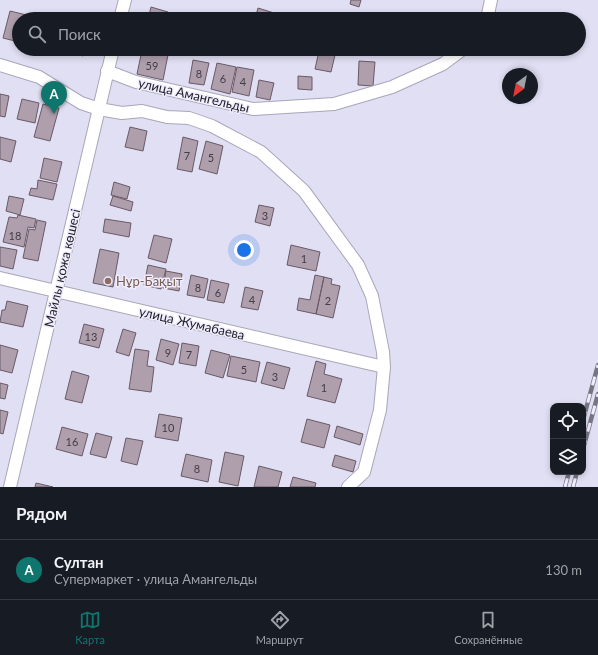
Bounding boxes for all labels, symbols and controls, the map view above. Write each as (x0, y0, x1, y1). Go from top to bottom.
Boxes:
search box (12, 12, 586, 56)
icon: search (26, 23, 48, 45)
text: Поиск (58, 25, 101, 43)
house number: 59 (146, 59, 158, 72)
house number: 8 (196, 67, 202, 80)
north arrow (502, 68, 538, 104)
house number: 6 (220, 72, 226, 85)
street label: улица Амангельды (137, 74, 251, 116)
house number: 4 (240, 75, 247, 88)
pin: A (41, 81, 67, 114)
house number: 7 (184, 149, 190, 162)
house number: 5 (208, 151, 214, 164)
street label: Майлы қожа көшесі (41, 207, 83, 329)
house number: 3 (262, 209, 268, 222)
house number: 18 (9, 229, 21, 242)
your location (234, 240, 254, 260)
house number: 1 (301, 252, 307, 265)
place label: Нұр-Бақыт (116, 273, 183, 289)
marker: Нұр-Бақыт (103, 276, 113, 286)
house number: 8 (195, 281, 201, 294)
house number: 6 (215, 286, 221, 299)
house number: 4 (249, 293, 256, 306)
house number: 2 (325, 294, 331, 307)
street label: улица Жумабаева (138, 303, 246, 343)
house number: 13 (85, 330, 97, 343)
house number: 9 (165, 346, 171, 359)
house number: 7 (186, 348, 192, 361)
house number: 5 (241, 363, 247, 376)
house number: 3 (272, 370, 278, 383)
house number: 1 (321, 381, 327, 394)
map controls (550, 403, 586, 475)
button: locate (550, 403, 586, 439)
house number: 10 (162, 421, 175, 434)
house number: 16 (66, 435, 78, 448)
button: layers (550, 439, 586, 475)
house number: 8 (194, 462, 200, 475)
text: Рядом (16, 503, 67, 524)
text: Султан (54, 553, 104, 571)
text: A (24, 562, 34, 578)
text: 130 m (545, 562, 582, 578)
text: Супермаркет · улица Амангельды (54, 571, 257, 587)
tab: Карта (75, 609, 105, 646)
tab: Маршрут (256, 609, 304, 646)
tab: Сохранённые (454, 609, 523, 646)

